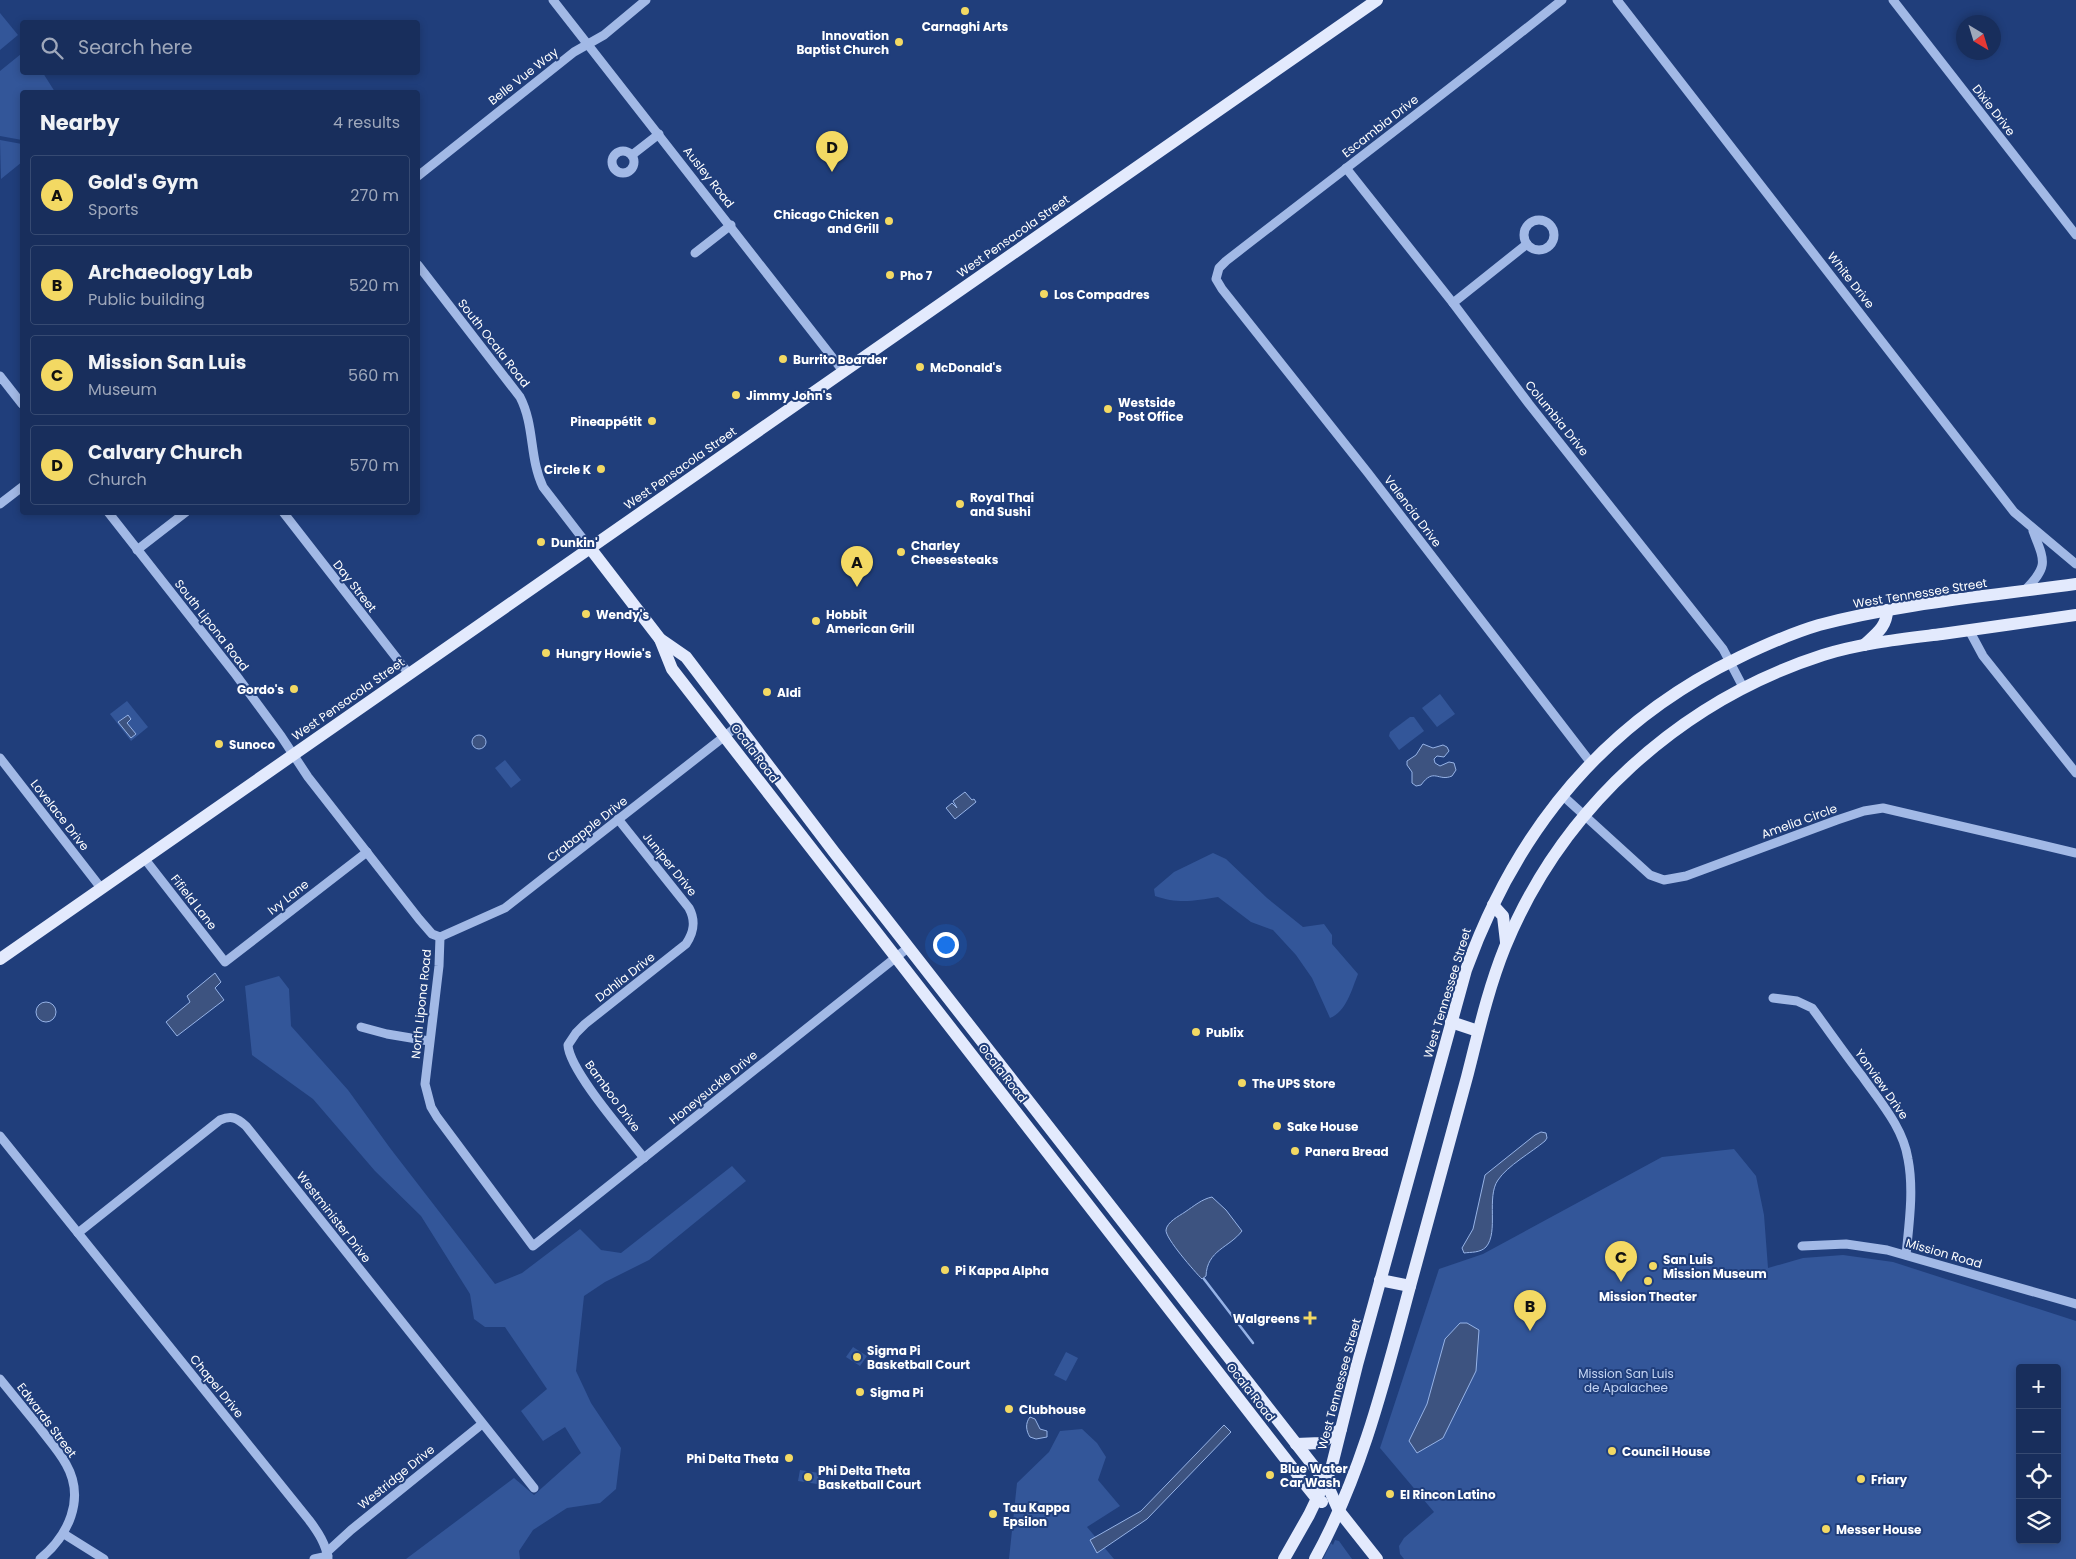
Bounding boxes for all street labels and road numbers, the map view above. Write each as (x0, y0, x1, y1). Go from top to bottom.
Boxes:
street label: Belle Vue Way (485, 43, 562, 109)
street label: Dixie Drive (1969, 81, 2019, 139)
street label: Escambia Drive (1338, 91, 1422, 161)
street label: Ausley Road (680, 143, 738, 211)
street label: West Pensacola Street (953, 191, 1073, 281)
street label: White Drive (1824, 248, 1878, 312)
street label: South Ocala Road (454, 295, 534, 391)
street label: Columbia Drive (1521, 377, 1593, 459)
street label: West Pensacola Street (620, 423, 740, 513)
street label: Valencia Drive (1380, 472, 1446, 550)
street label: Day Street (329, 556, 381, 616)
street label: West Tennessee Street (1852, 574, 1988, 612)
street label: South Lipona Road (171, 576, 253, 674)
street label: West Pensacola Street (288, 654, 408, 744)
street label: Ocala Road (727, 720, 783, 786)
street label: Lovelace Drive (27, 776, 93, 854)
street label: Crabapple Drive (543, 792, 631, 866)
street label: Amelia Circle (1759, 799, 1839, 843)
street label: Juniper Drive (639, 828, 701, 900)
street label: Fifield Lane (167, 871, 221, 933)
street label: Ivy Lane (264, 876, 312, 918)
street label: West Tennessee Street (1419, 926, 1475, 1060)
street label: North Lipona Road (407, 948, 435, 1060)
street label: Dahlia Drive (592, 948, 658, 1006)
street label: Ocala Road (975, 1040, 1031, 1106)
street label: Yonview Drive (1851, 1045, 1913, 1123)
street label: Honeysuckle Drive (665, 1046, 761, 1128)
street label: Bamboo Drive (581, 1057, 645, 1135)
street label: Westminister Drive (293, 1168, 375, 1266)
street label: Mission Road (1904, 1234, 1984, 1272)
street label: West Tennessee Street (1313, 1316, 1365, 1452)
street label: Chapel Drive (186, 1351, 248, 1421)
street label: Ocala Road (1223, 1359, 1279, 1425)
street label: Edwards Street (13, 1379, 81, 1461)
street label: Westridge Drive (354, 1441, 438, 1513)

